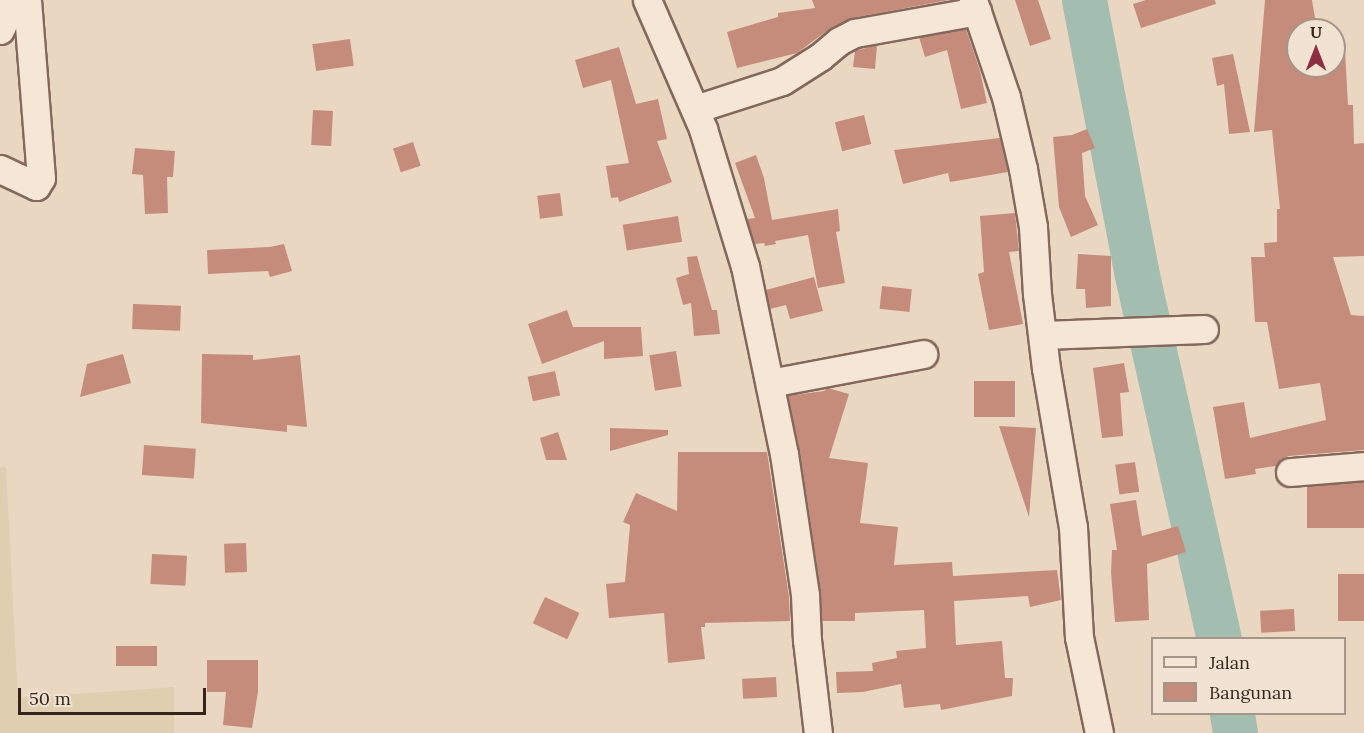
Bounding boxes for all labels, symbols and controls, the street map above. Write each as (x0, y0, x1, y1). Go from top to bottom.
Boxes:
north arrow (1286, 18, 1346, 78)
text: U (1310, 22, 1322, 42)
legend (1151, 637, 1346, 715)
text: Jalan (1209, 651, 1250, 674)
scale bar (21, 676, 208, 714)
text: Bangunan (1209, 681, 1292, 704)
text: 50 m (29, 687, 71, 710)

